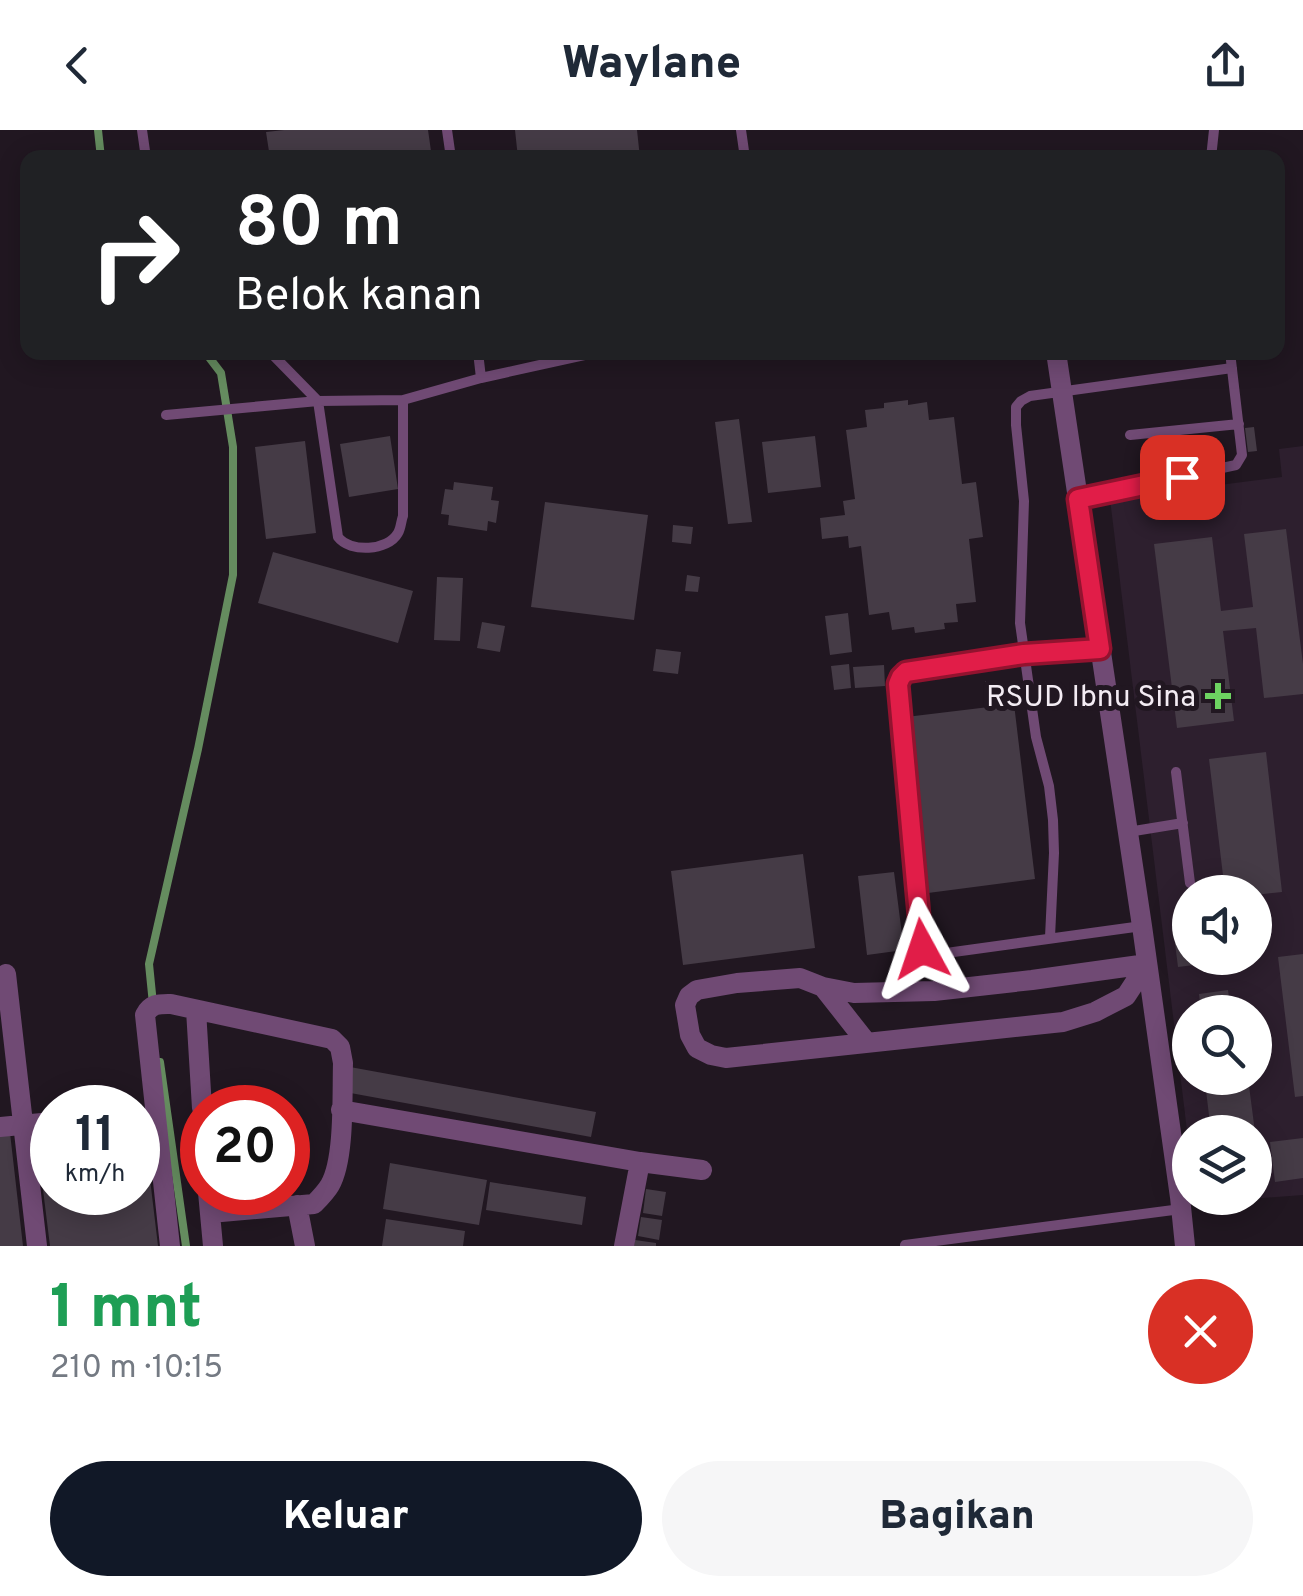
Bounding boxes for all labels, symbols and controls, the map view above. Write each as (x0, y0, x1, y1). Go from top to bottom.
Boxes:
text: Waylane (562, 37, 741, 94)
icon: back (50, 38, 105, 93)
icon: share (1198, 38, 1253, 93)
text: 80 m (235, 182, 403, 271)
icon: right (70, 190, 200, 320)
text: Belok kanan (235, 269, 483, 326)
pin (1140, 435, 1225, 520)
icon: arrive (1155, 450, 1210, 505)
place label: RSUD Ibnu Sina (986, 680, 1196, 717)
marker: RSUD Ibnu Sina (1205, 683, 1231, 709)
map controls (1172, 875, 1272, 1215)
button: sound (1172, 875, 1272, 975)
position arrow (870, 897, 974, 1001)
button: search (1172, 995, 1272, 1095)
speed limit sign: 20 (180, 1085, 310, 1215)
text: 11 (75, 1106, 115, 1169)
button: layers (1172, 1115, 1272, 1215)
text: km/h (65, 1159, 125, 1191)
text: 1 mnt (50, 1273, 202, 1349)
button: close (1148, 1279, 1253, 1384)
text: 210 m · 10:15 (50, 1349, 223, 1389)
button: Keluar (50, 1461, 642, 1576)
button: Bagikan (662, 1461, 1253, 1576)

